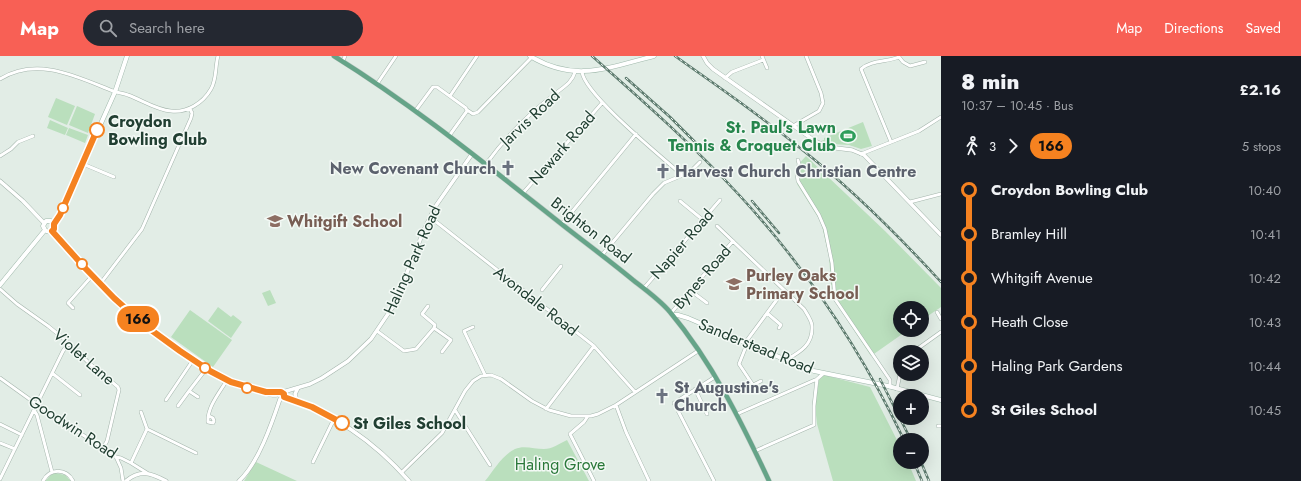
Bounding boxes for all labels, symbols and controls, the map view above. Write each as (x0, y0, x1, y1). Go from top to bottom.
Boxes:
search box (83, 10, 363, 46)
text: Map (20, 15, 59, 42)
icon: search (97, 17, 119, 39)
text: Search here (129, 17, 205, 39)
text: Map (1116, 18, 1142, 38)
text: Directions (1164, 18, 1224, 38)
text: Saved (1246, 18, 1281, 38)
text: 8 min (961, 65, 1019, 97)
text: £2.16 (1239, 79, 1281, 101)
street label: Jarvis Road (493, 84, 565, 153)
text: 10:37 – 10:45 · Bus (961, 96, 1073, 115)
street label: Newark Road (524, 106, 600, 190)
place label: Croydon Bowling Club (108, 110, 207, 151)
place label: St. Paul's Lawn Tennis & Croquet Club (668, 116, 836, 157)
marker: Croydon Bowling Club (89, 122, 105, 138)
sports icon: St. Paul's Lawn Tennis & Croquet Club (839, 127, 857, 145)
icon: walk (961, 135, 983, 157)
icon: forward (1002, 135, 1024, 157)
text: 166 (1038, 136, 1064, 156)
text: 3 (989, 137, 996, 156)
text: 5 stops (1242, 137, 1281, 156)
place label: New Covenant Church (330, 157, 496, 180)
church icon: New Covenant Church (499, 159, 517, 177)
place label: Harvest Church Christian Centre (675, 160, 916, 183)
church icon: Harvest Church Christian Centre (654, 162, 672, 180)
text: Croydon Bowling Club (991, 179, 1148, 201)
text: 10:40 (1248, 181, 1281, 200)
street label: Brighton Road (546, 191, 636, 269)
unlabelled marker (57, 202, 69, 214)
street label: Haling Park Road (378, 202, 446, 318)
street label: Napier Road (645, 204, 719, 284)
place label: Whitgift School (287, 210, 402, 233)
school or university icon: Whitgift School (266, 212, 284, 230)
text: Bramley Hill (991, 223, 1067, 245)
text: 10:41 (1250, 225, 1281, 244)
street label: Bynes Road (668, 240, 736, 314)
unlabelled marker (76, 258, 88, 270)
street label: Avondale Road (489, 261, 583, 341)
place label: Purley Oaks Primary School (746, 264, 859, 305)
text: Whitgift Avenue (991, 267, 1093, 289)
text: 10:42 (1248, 269, 1281, 288)
school or university icon: Purley Oaks Primary School (725, 275, 743, 293)
map controls (893, 301, 929, 469)
button: locate (893, 301, 929, 337)
line badge: 166 (115, 306, 161, 332)
text: 166 (125, 309, 151, 329)
text: Heath Close (991, 311, 1068, 333)
street label: Sanderstead Road (695, 312, 817, 380)
text: 10:43 (1249, 313, 1281, 332)
street label: Violet Lane (48, 324, 120, 390)
button: layers (893, 345, 929, 381)
text: Haling Park Gardens (991, 355, 1123, 377)
text: 10:44 (1248, 357, 1281, 376)
unlabelled marker (199, 362, 211, 374)
place label: St Augustine's Church (674, 376, 779, 417)
unlabelled marker (241, 382, 253, 394)
church icon: St Augustine's Church (653, 387, 671, 405)
button: + (893, 389, 929, 425)
street label: Goodwin Road (24, 390, 122, 464)
text: St Giles School (991, 399, 1097, 421)
text: 10:45 (1249, 401, 1281, 420)
place label: St Giles School (353, 412, 466, 435)
marker: St Giles School (334, 415, 350, 431)
button: − (893, 433, 929, 469)
park label: Haling Grove (515, 453, 605, 476)

